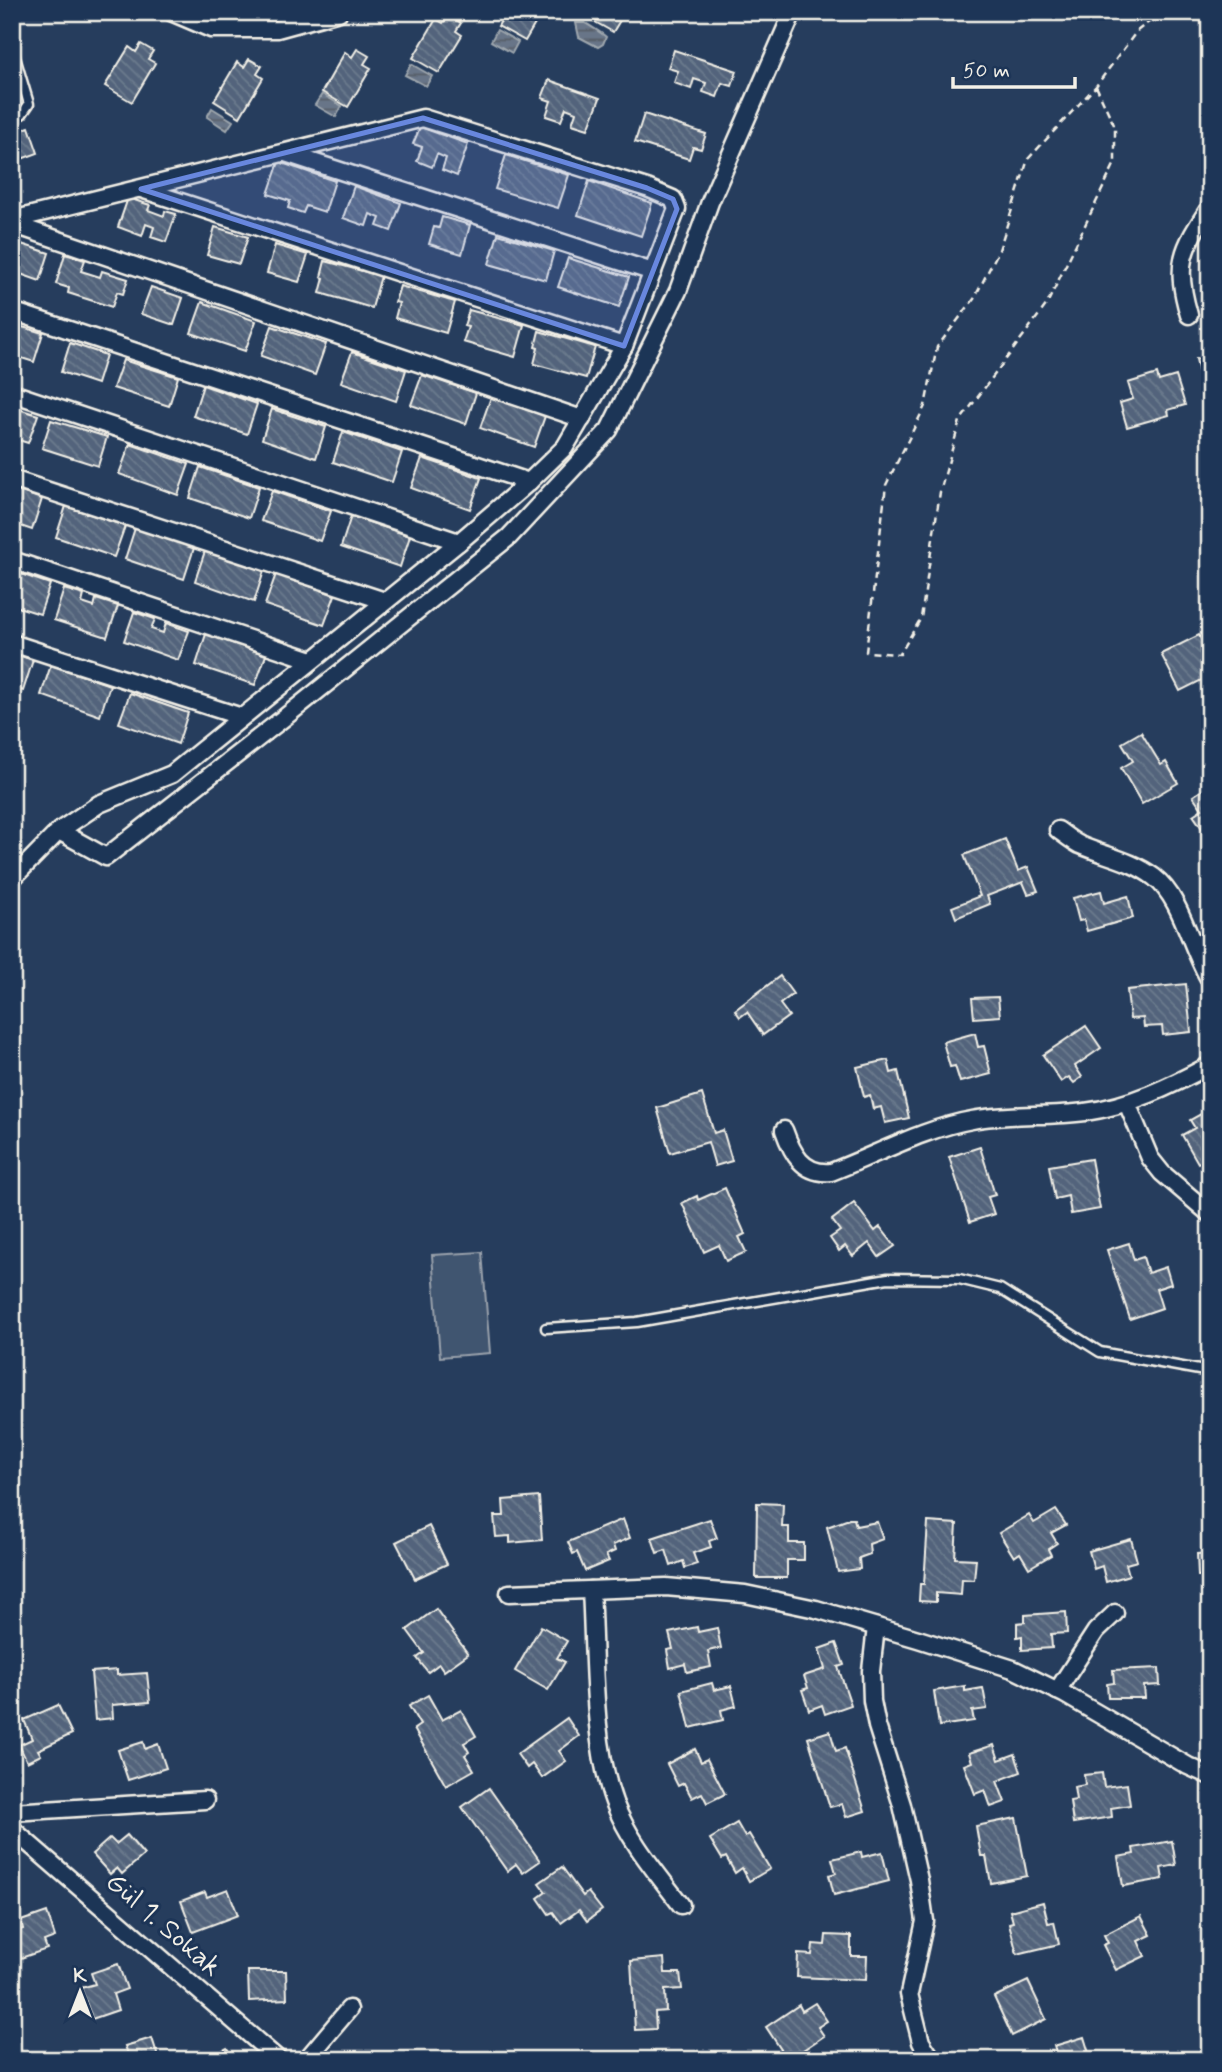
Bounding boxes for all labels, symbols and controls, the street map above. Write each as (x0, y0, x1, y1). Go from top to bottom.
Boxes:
scale bar (953, 46, 1075, 90)
text: 50 m (963, 57, 1010, 85)
street label: Gül 1. Sokak (97, 1864, 229, 1986)
north arrow (46, 1956, 116, 2026)
text: K (73, 1964, 87, 1989)

